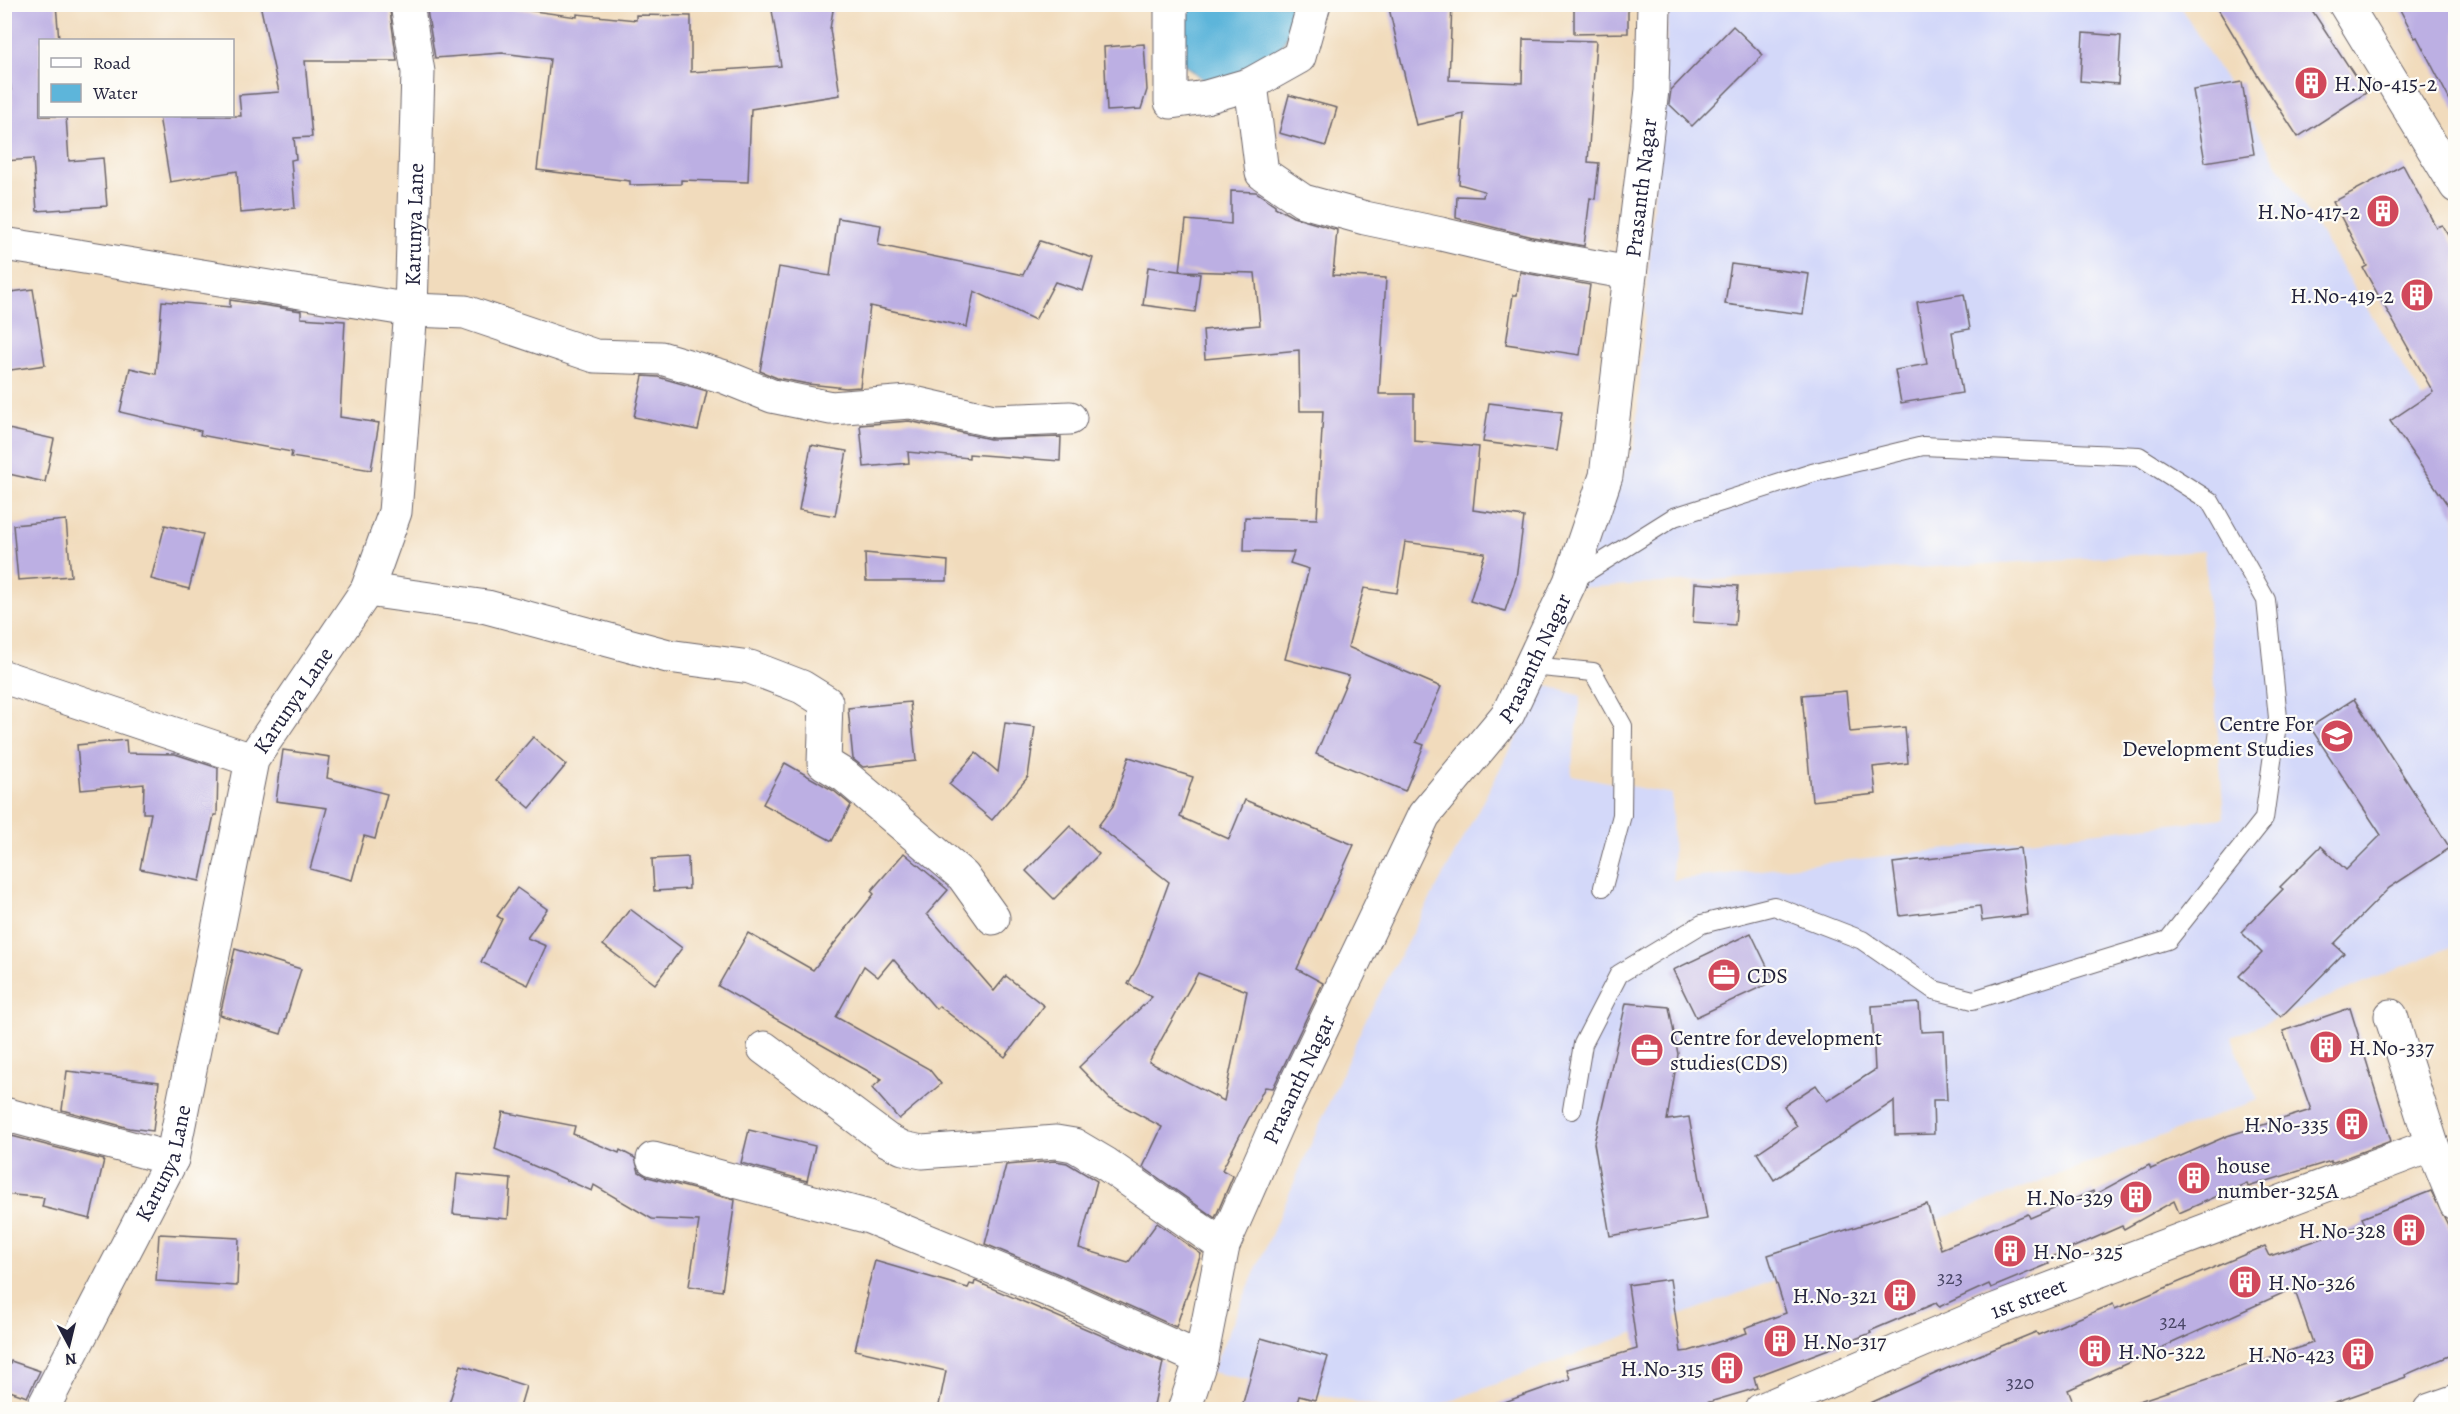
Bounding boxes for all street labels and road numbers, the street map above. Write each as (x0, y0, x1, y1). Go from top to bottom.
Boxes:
street label: Prasanth Nagar (1618, 116, 1665, 259)
street label: Karunya Lane (398, 162, 431, 286)
street label: Prasanth Nagar (1492, 588, 1579, 730)
street label: Karunya Lane (246, 641, 340, 760)
street label: Prasanth Nagar (1256, 1010, 1343, 1149)
street label: Karunya Lane (128, 1102, 198, 1227)
street label: 1st street (1986, 1270, 2071, 1326)

